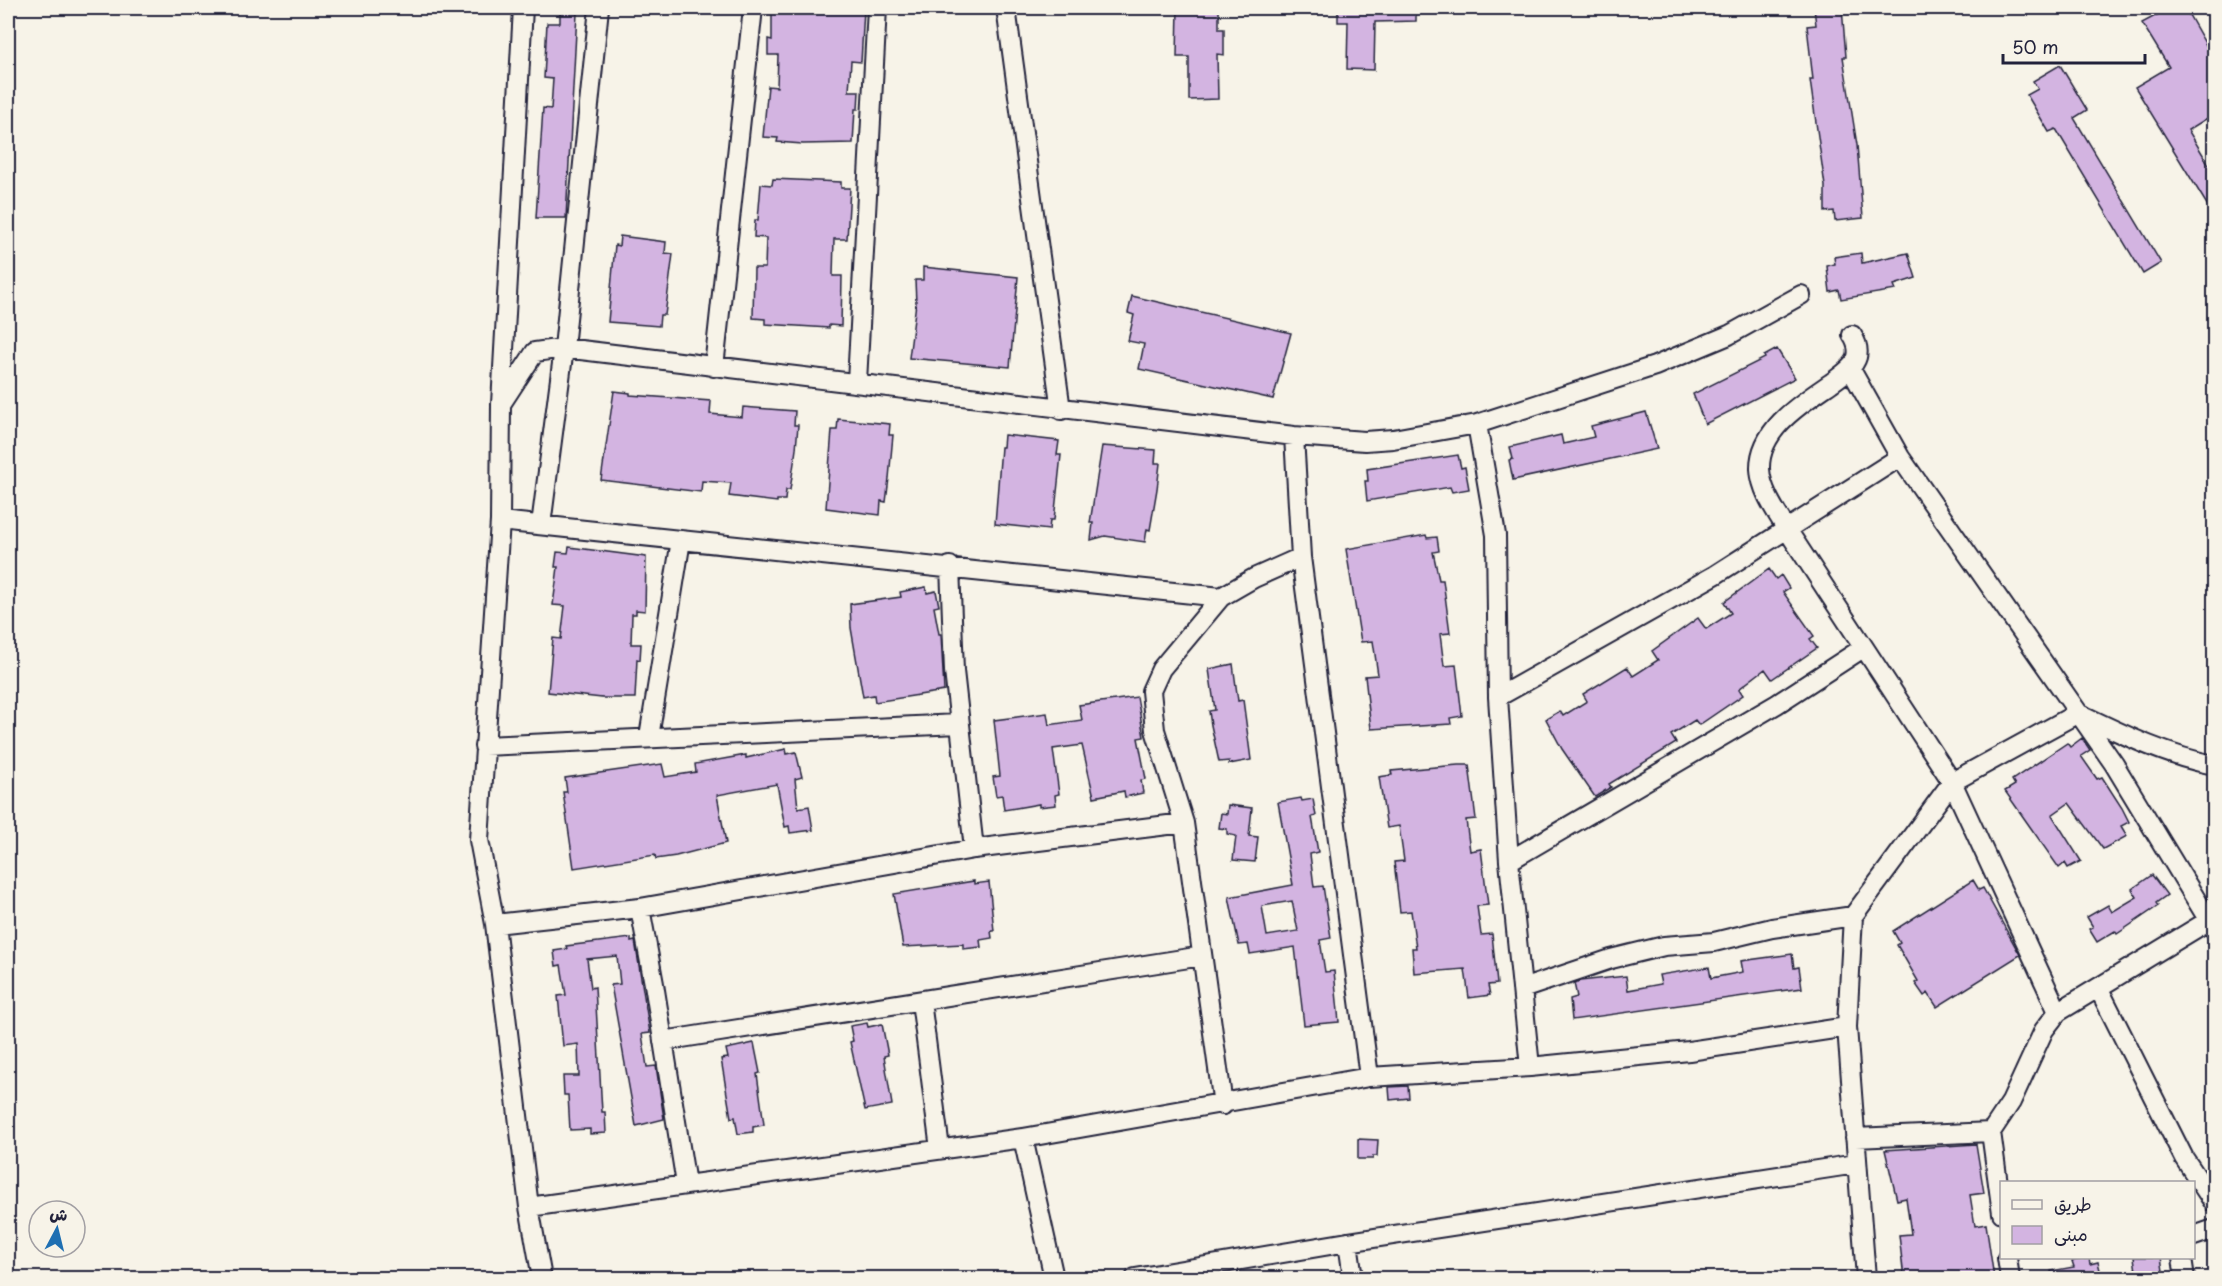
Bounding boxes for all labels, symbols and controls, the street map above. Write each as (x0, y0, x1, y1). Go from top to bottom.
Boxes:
scale bar (2003, 27, 2146, 65)
text: 50 m (2012, 33, 2059, 60)
legend (2000, 1181, 2195, 1259)
text: طريق (2054, 1190, 2092, 1217)
north arrow (27, 1199, 87, 1259)
text: ش (49, 1200, 69, 1226)
text: مبنى (2054, 1220, 2088, 1247)

